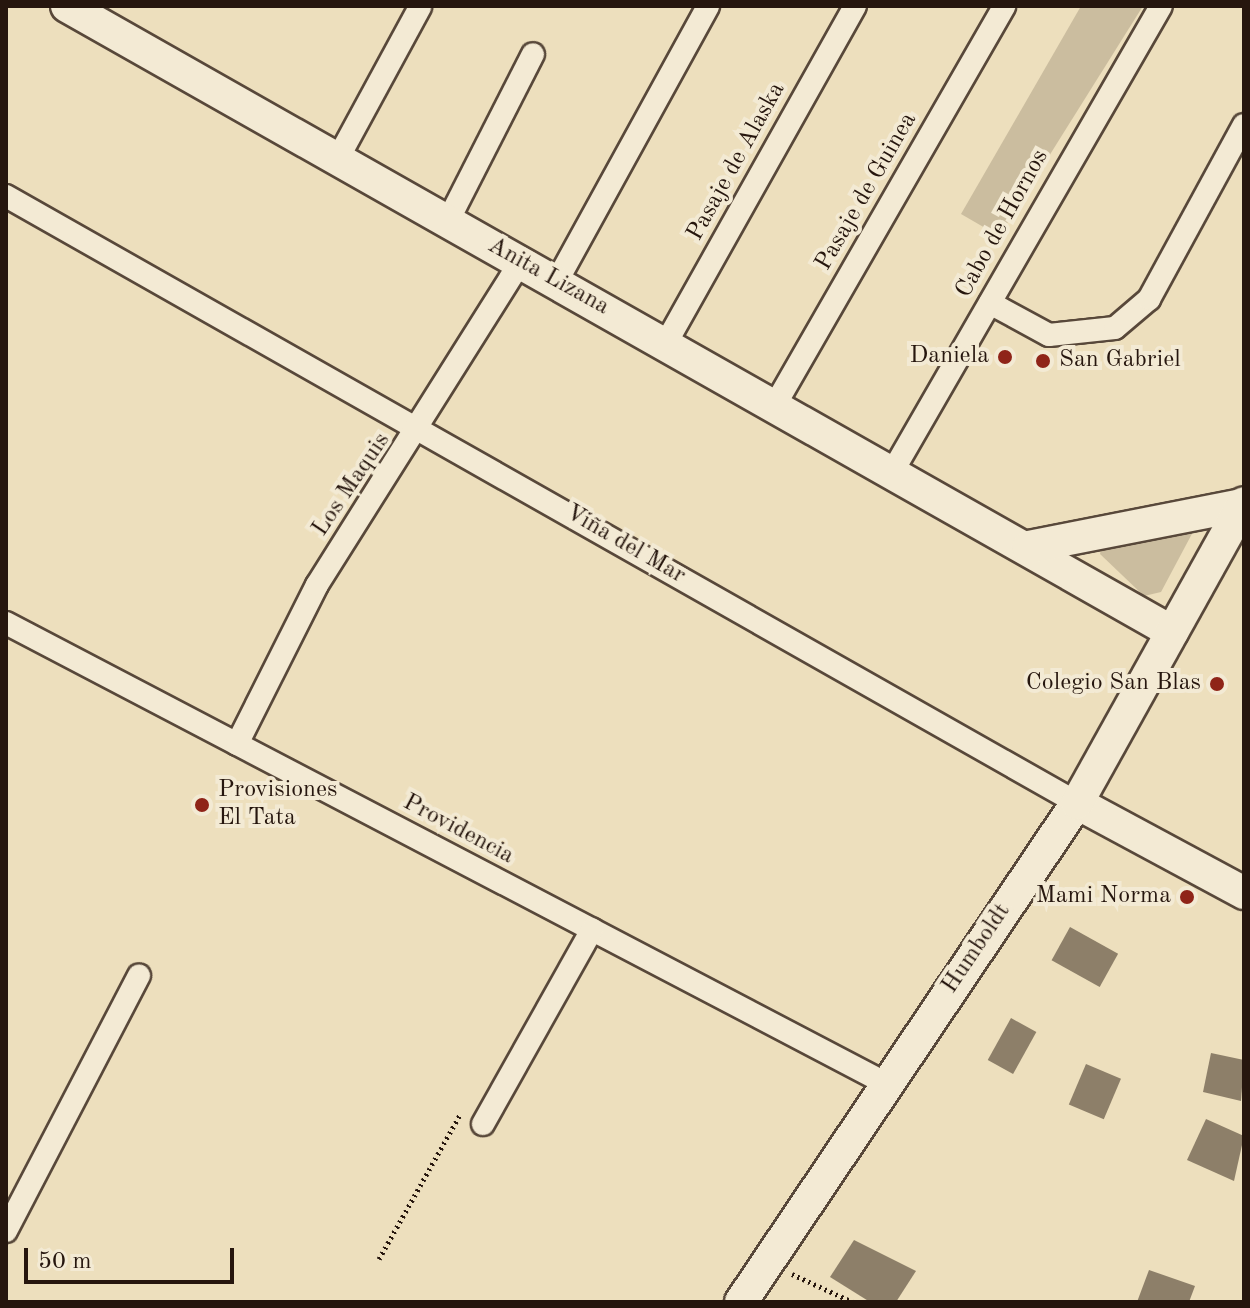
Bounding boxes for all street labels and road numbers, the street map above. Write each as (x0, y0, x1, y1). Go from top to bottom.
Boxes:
street label: Pasaje de Alaska (682, 78, 792, 246)
street label: Pasaje de Guinea (810, 108, 924, 276)
street label: Cabo de Hornos (950, 145, 1056, 303)
street label: Anita Lizana (482, 232, 614, 322)
street label: Los Maquis (307, 428, 397, 542)
street label: Viña del Mar (560, 499, 690, 591)
street label: Providencia (398, 789, 518, 871)
street label: Humboldt (936, 899, 1018, 999)

